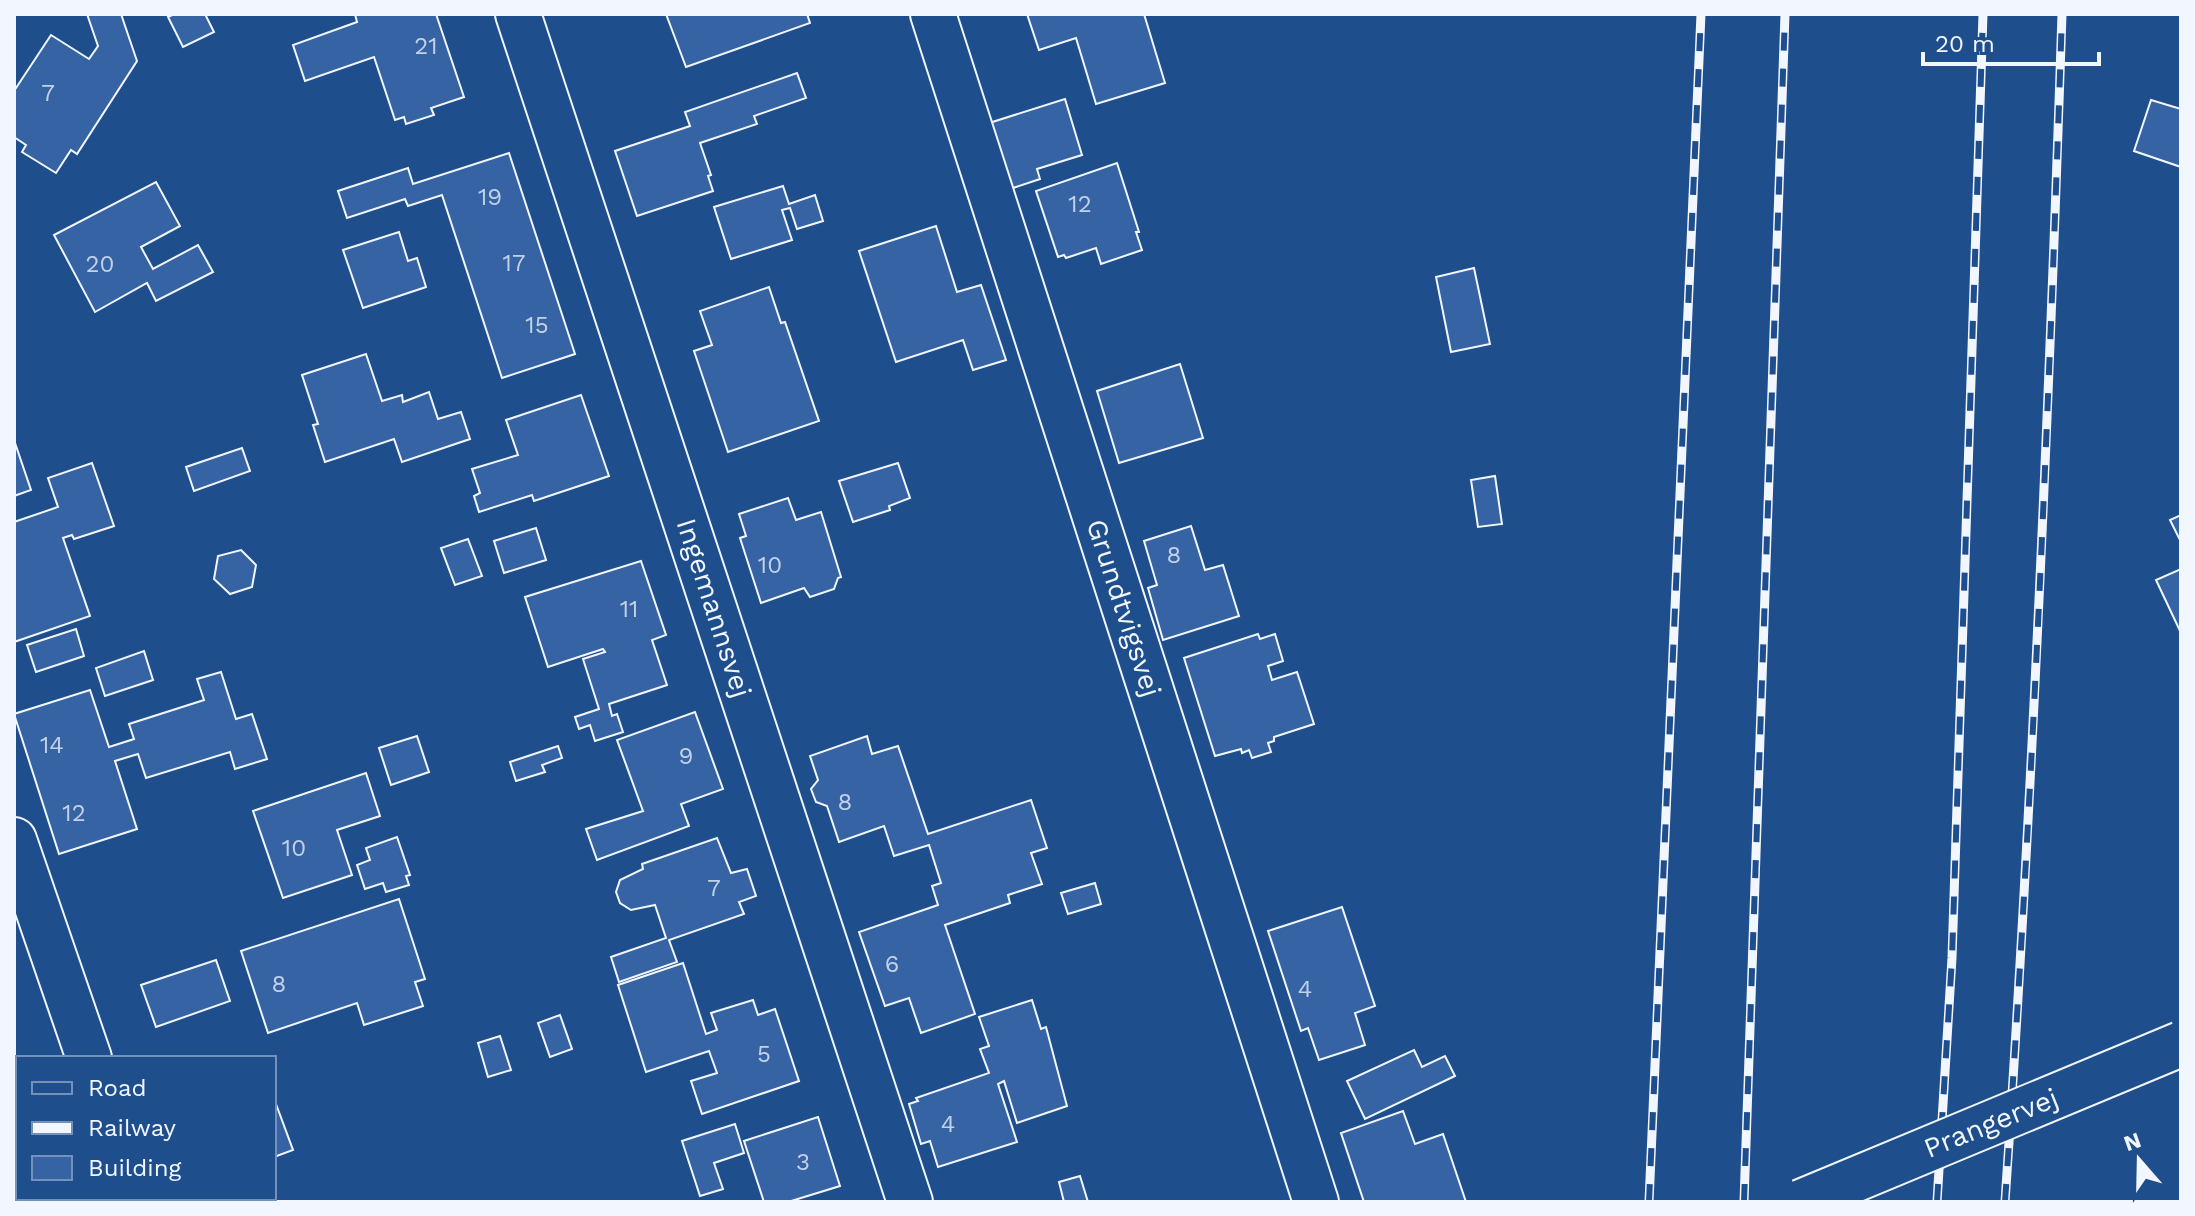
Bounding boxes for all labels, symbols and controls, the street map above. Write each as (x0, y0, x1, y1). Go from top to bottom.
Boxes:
scale bar (1923, 16, 2099, 66)
text: 20 m (1935, 30, 1995, 58)
house number: 21 (414, 32, 438, 60)
house number: 7 (41, 79, 55, 107)
house number: 19 (478, 183, 502, 211)
house number: 12 (1068, 190, 1092, 218)
house number: 17 (503, 249, 525, 277)
house number: 20 (86, 250, 114, 278)
house number: 15 (525, 311, 549, 339)
street label: Ingemannsvej (670, 514, 758, 702)
street label: Grundtvigsvej (1080, 515, 1168, 701)
house number: 8 (1167, 541, 1181, 569)
house number: 10 (758, 551, 782, 579)
house number: 11 (620, 595, 638, 623)
house number: 14 (40, 731, 64, 759)
house number: 9 (679, 742, 693, 770)
house number: 8 (838, 788, 852, 816)
house number: 12 (62, 799, 86, 827)
house number: 10 (282, 834, 306, 862)
house number: 7 (707, 874, 721, 902)
house number: 6 (885, 950, 899, 978)
house number: 8 (272, 970, 286, 998)
house number: 4 (1298, 975, 1312, 1003)
house number: 5 (757, 1040, 771, 1068)
legend (16, 1056, 276, 1200)
text: Road (88, 1074, 147, 1102)
street label: Prangervej (1919, 1081, 2063, 1165)
house number: 4 (941, 1110, 955, 1138)
text: Railway (88, 1114, 177, 1142)
north arrow (2099, 1120, 2179, 1200)
text: N (2120, 1127, 2144, 1156)
house number: 3 (796, 1148, 810, 1176)
text: Building (88, 1154, 181, 1182)

